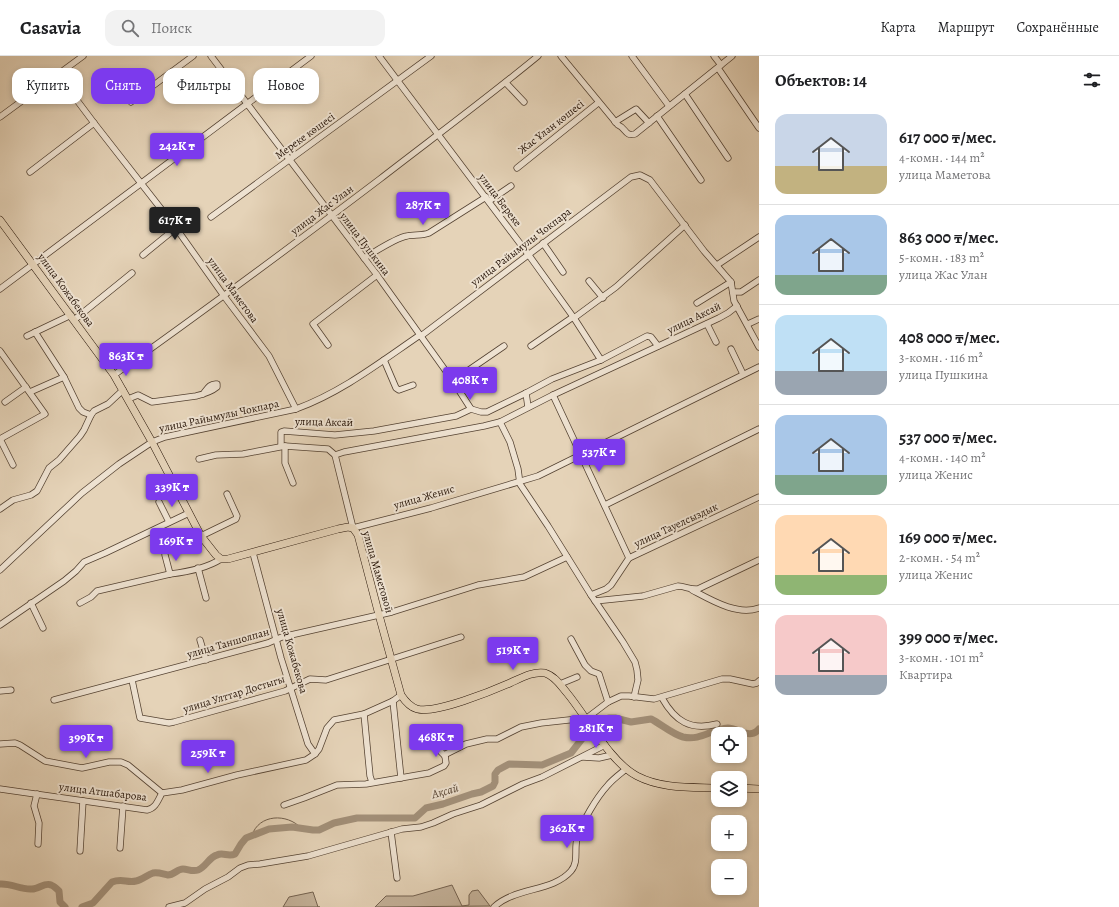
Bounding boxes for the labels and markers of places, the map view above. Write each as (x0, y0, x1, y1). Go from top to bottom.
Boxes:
pin: 242K ₸ (144, 133, 210, 167)
pin: 287K ₸ (390, 192, 456, 226)
pin: 617K ₸ (142, 207, 208, 241)
pin: 863K ₸ (93, 343, 159, 377)
pin: 408K ₸ (437, 367, 503, 401)
pin: 537K ₸ (566, 439, 632, 473)
pin: 339K ₸ (139, 474, 205, 508)
pin: 169K ₸ (143, 528, 209, 562)
pin: 519K ₸ (480, 637, 546, 671)
pin: 281K ₸ (563, 715, 629, 749)
pin: 468K ₸ (403, 724, 469, 758)
pin: 399K ₸ (53, 725, 119, 759)
pin: 259K ₸ (175, 740, 241, 774)
pin: 362K ₸ (534, 815, 600, 849)

